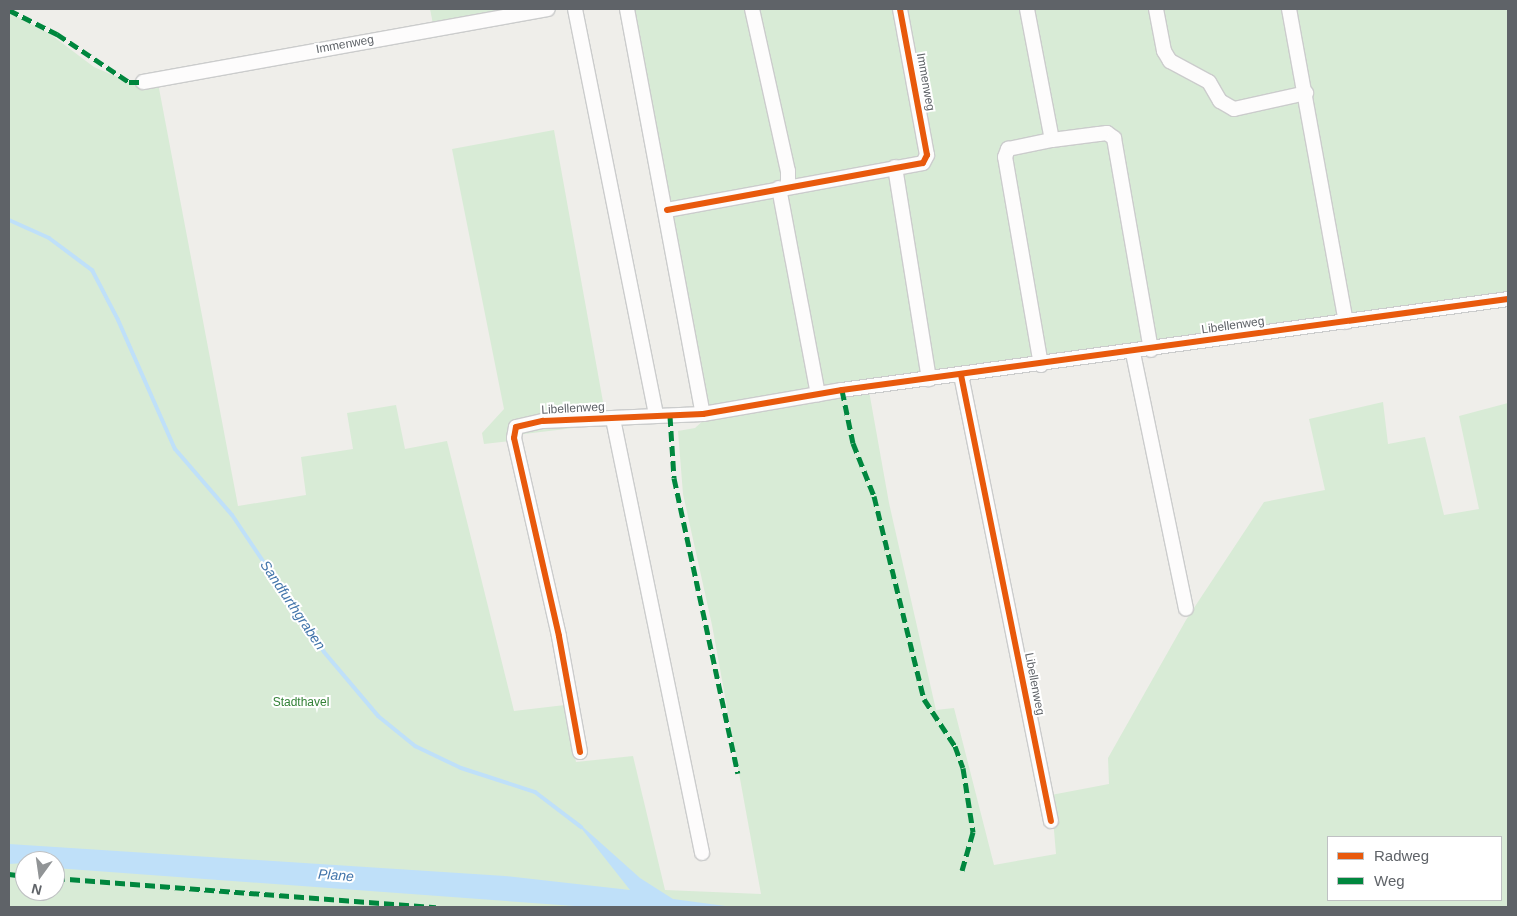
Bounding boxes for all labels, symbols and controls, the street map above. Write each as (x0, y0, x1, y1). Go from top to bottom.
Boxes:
street label: Immenweg (315, 33, 375, 57)
street label: Immenweg (913, 52, 937, 112)
street label: Libellenweg (1201, 314, 1265, 338)
street label: Libellenweg (541, 400, 605, 418)
water label: Sandfurthgraben (257, 557, 329, 653)
street label: Libellenweg (1021, 652, 1047, 716)
park label: Stadthavel (273, 696, 329, 710)
legend (1327, 836, 1502, 901)
text: Radweg (1374, 847, 1429, 864)
north arrow (15, 851, 65, 901)
water label: Plane (318, 865, 354, 885)
text: Weg (1374, 872, 1405, 889)
text: N (30, 881, 43, 899)

